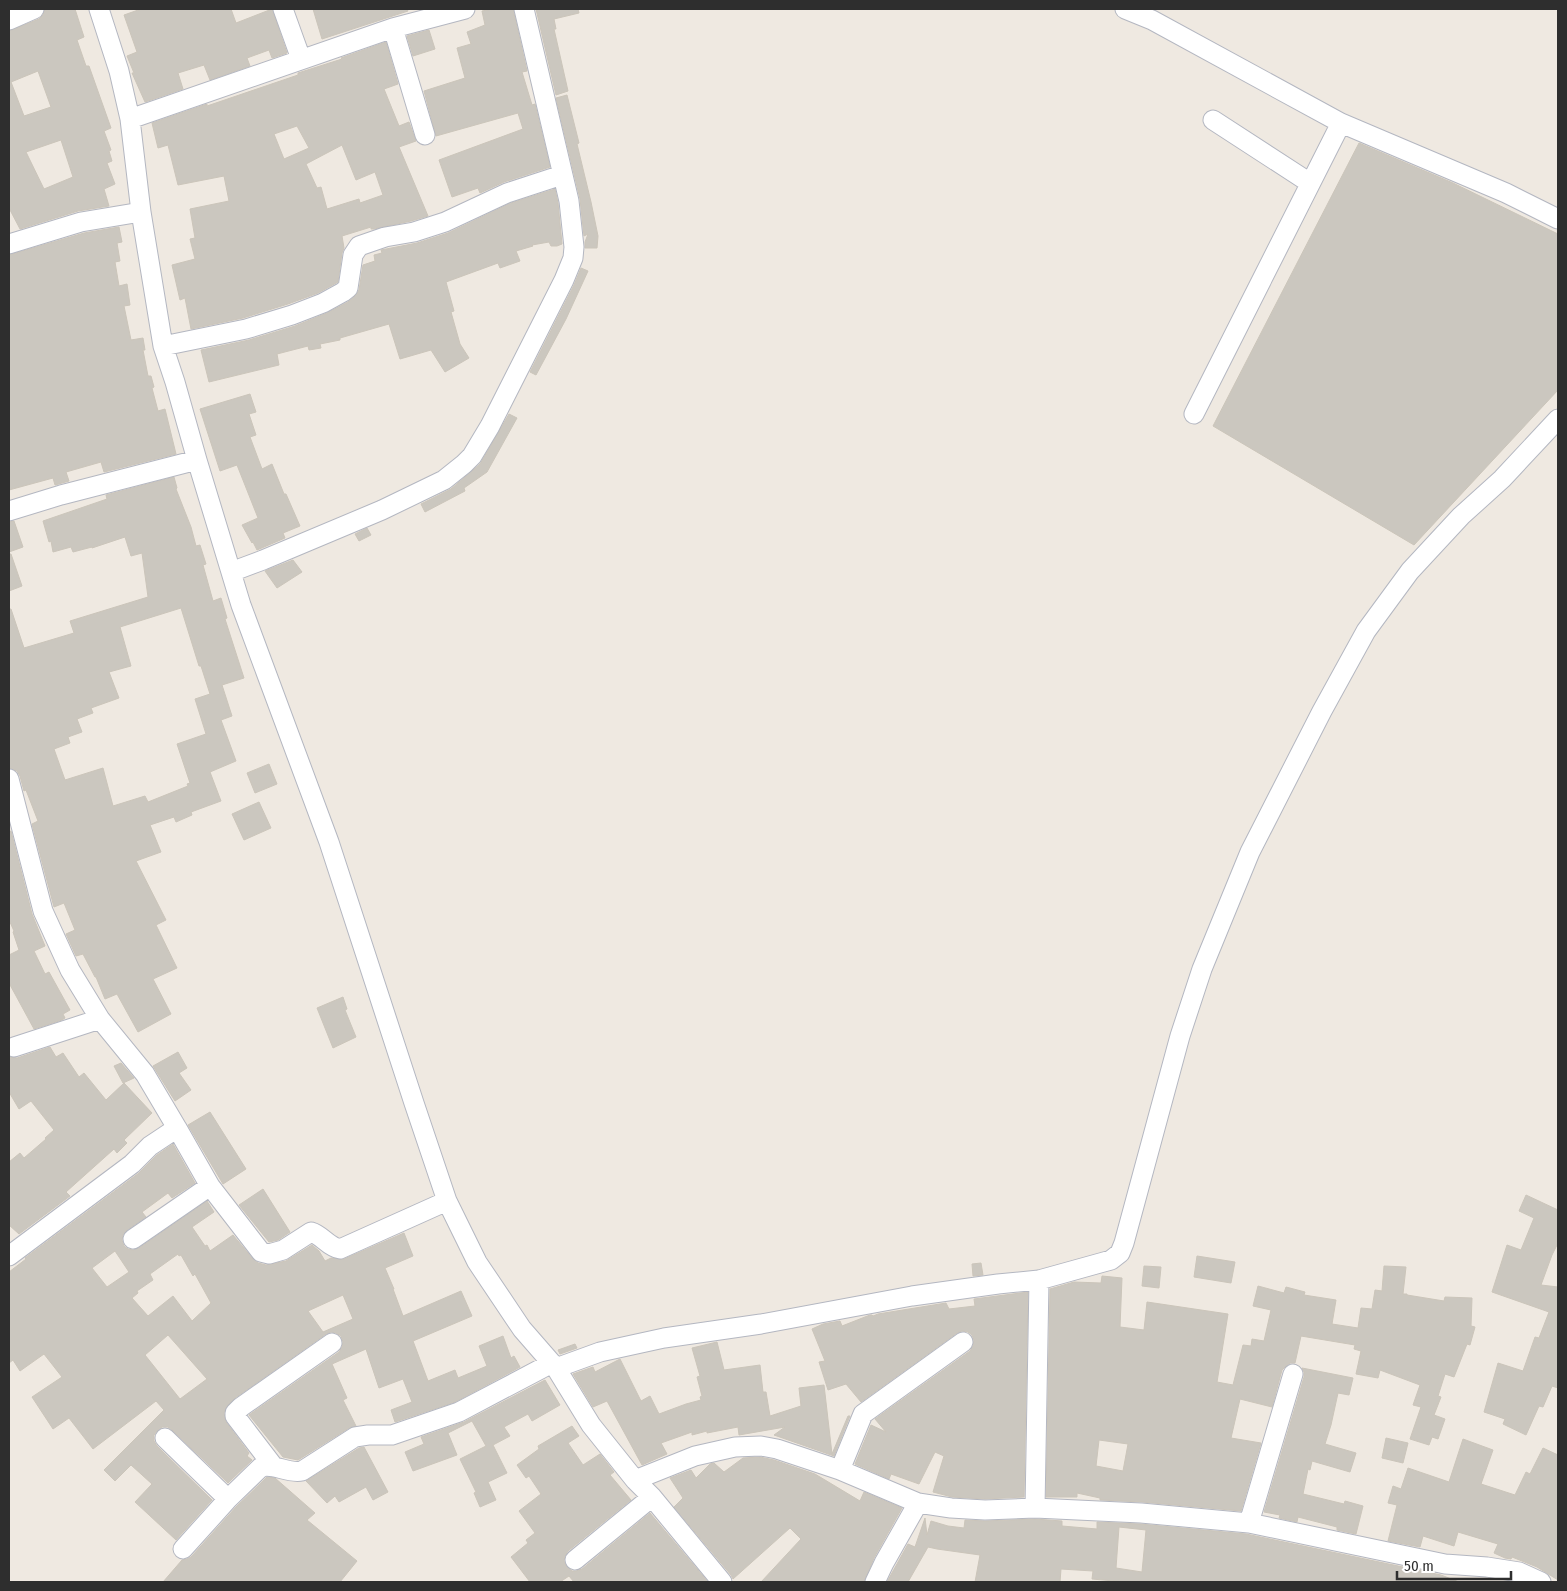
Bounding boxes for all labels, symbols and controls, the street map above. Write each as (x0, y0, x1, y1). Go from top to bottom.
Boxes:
scale bar (1397, 1548, 1511, 1580)
text: 50 m (1404, 1557, 1434, 1575)

